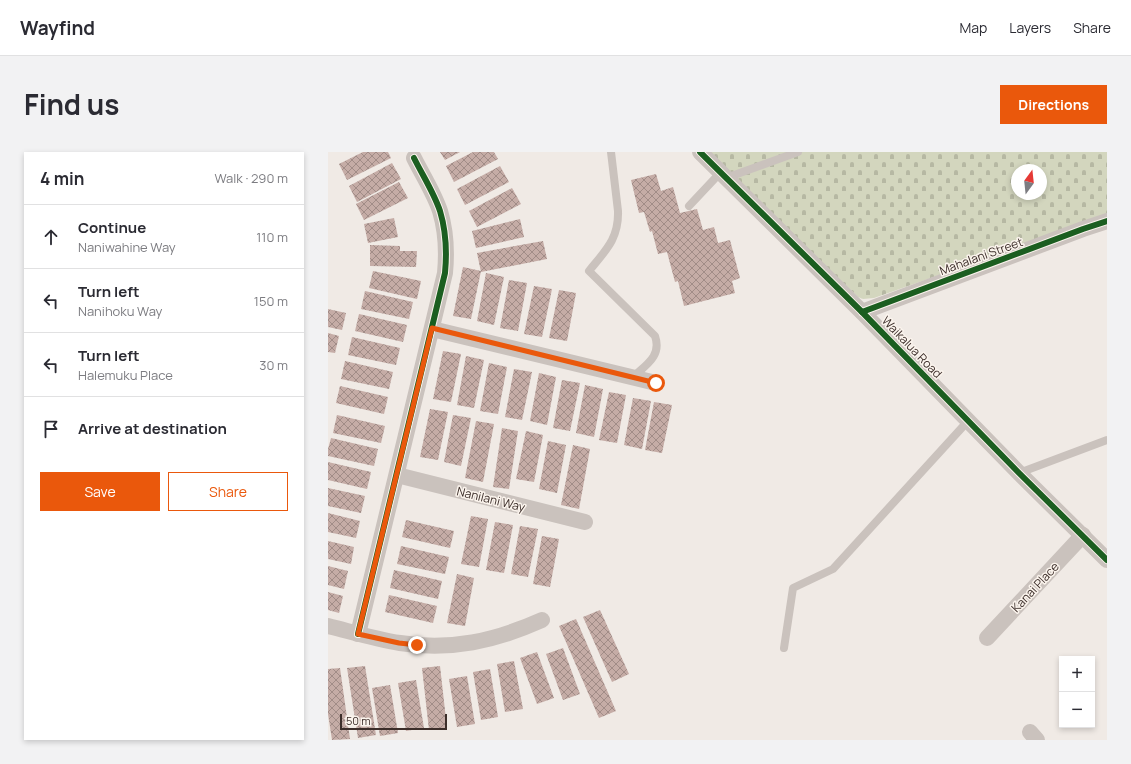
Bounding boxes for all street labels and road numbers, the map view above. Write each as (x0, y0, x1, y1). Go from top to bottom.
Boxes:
street label: Mahalani Street (937, 233, 1025, 279)
street label: Waikalua Road (878, 312, 946, 382)
street label: Nanilani Way (455, 482, 528, 516)
street label: Kanai Place (1007, 558, 1063, 616)

